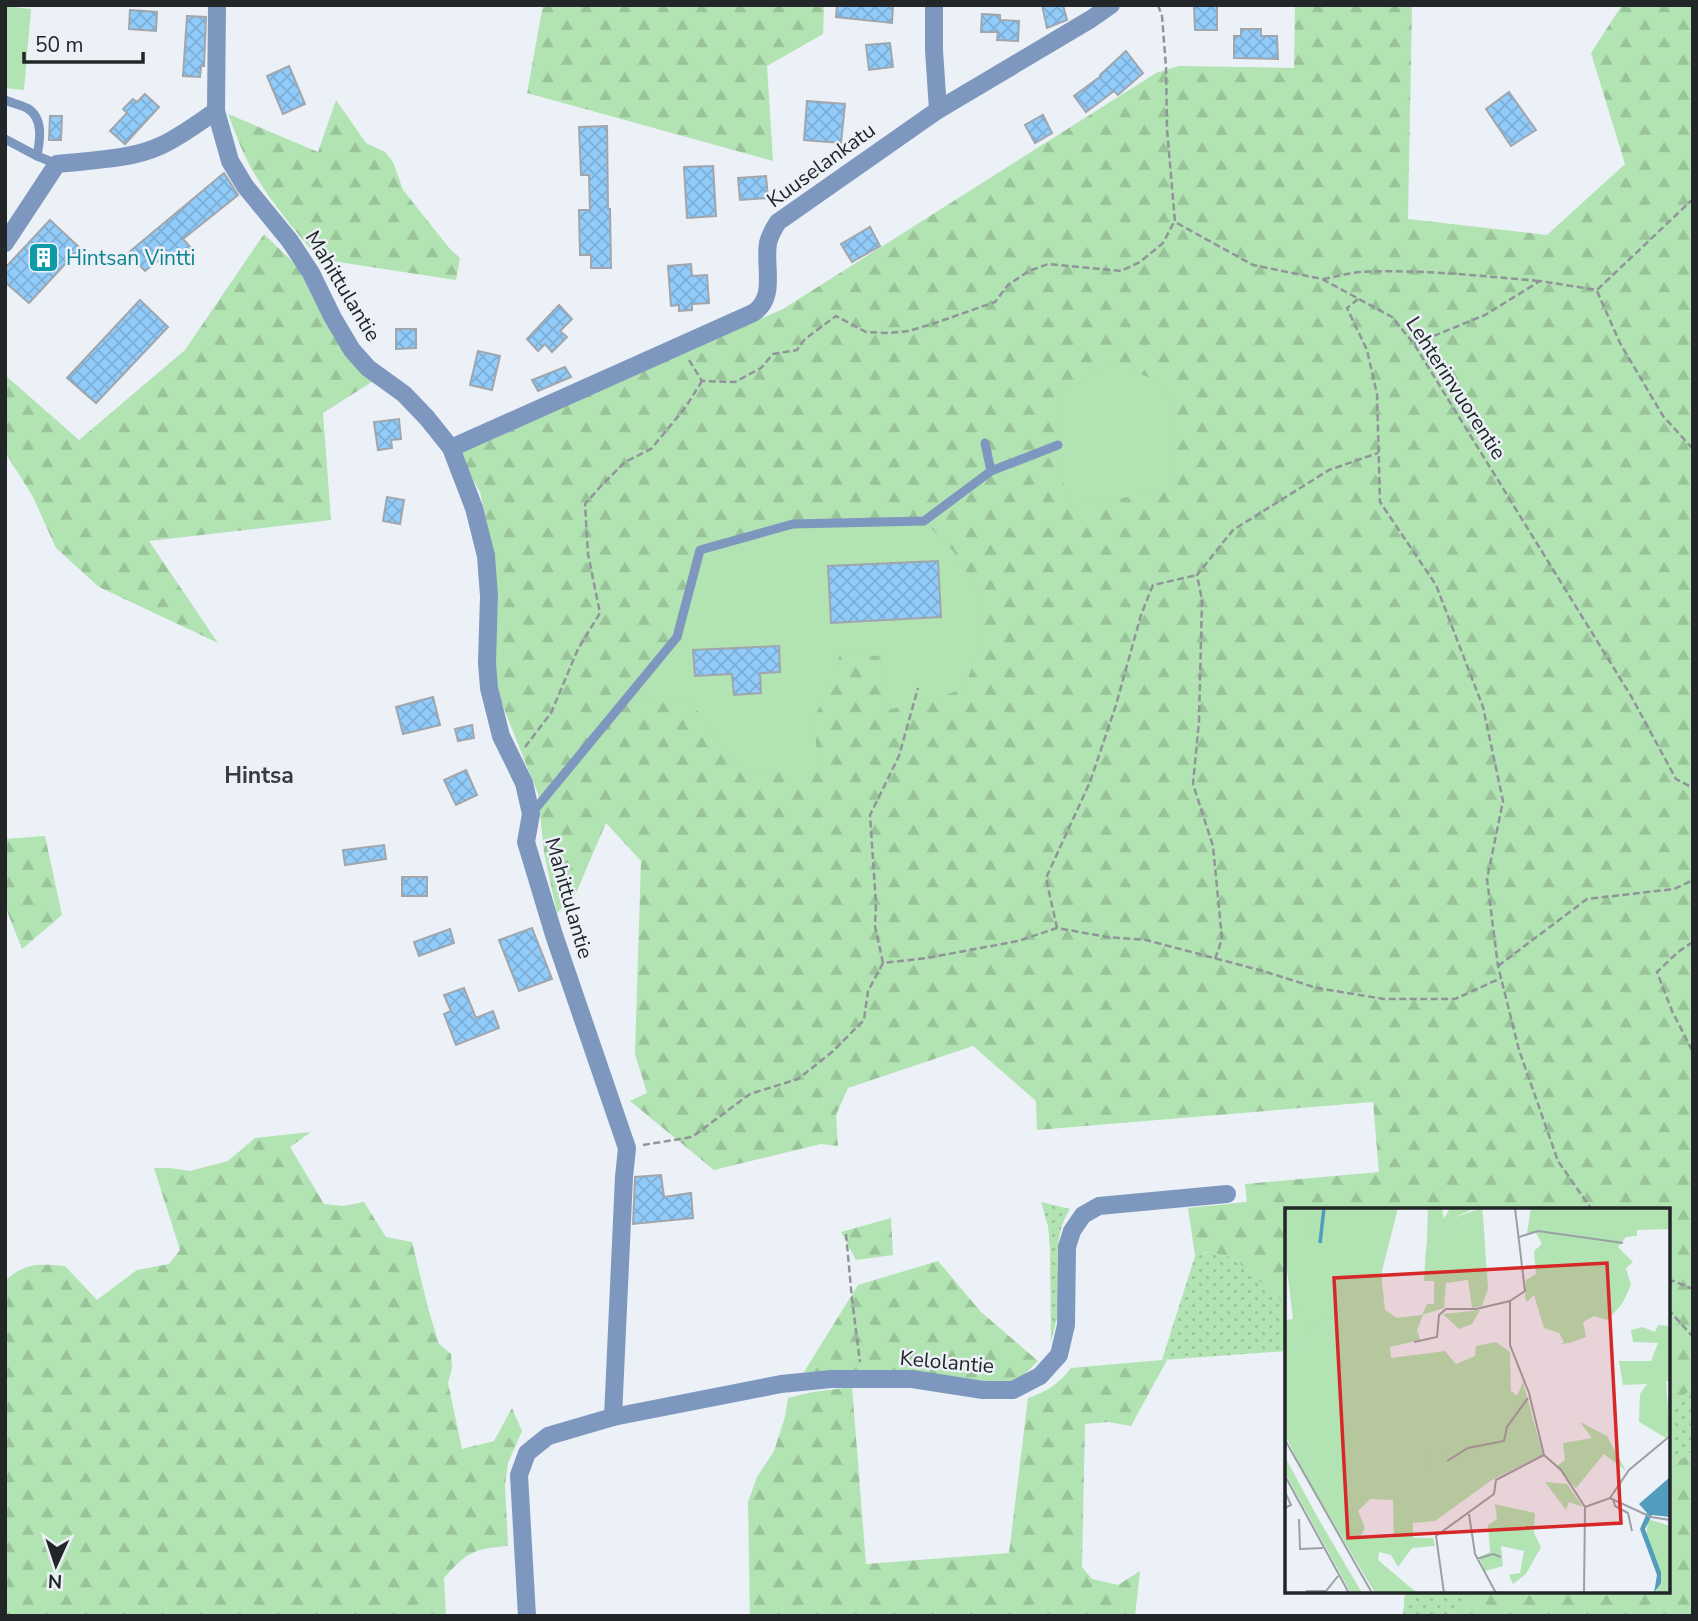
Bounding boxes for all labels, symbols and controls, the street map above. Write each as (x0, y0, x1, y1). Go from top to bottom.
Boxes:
scale bar (24, 21, 144, 65)
text: 50 m (35, 31, 84, 59)
street label: Kuuselankatu (761, 116, 881, 214)
street label: Mahittulantie (299, 225, 387, 347)
building icon: Hintsan Vintti (26, 241, 60, 275)
place label: Hintsan Vintti (66, 244, 195, 272)
street label: Lehterinvuorentie (1399, 311, 1513, 465)
district label: Hintsa (224, 760, 294, 791)
street label: Mahittulantie (538, 834, 600, 962)
inset map (1285, 1208, 1670, 1593)
street label: Kelolantie (899, 1344, 995, 1380)
north arrow (21, 1530, 91, 1600)
text: N (47, 1568, 63, 1594)

